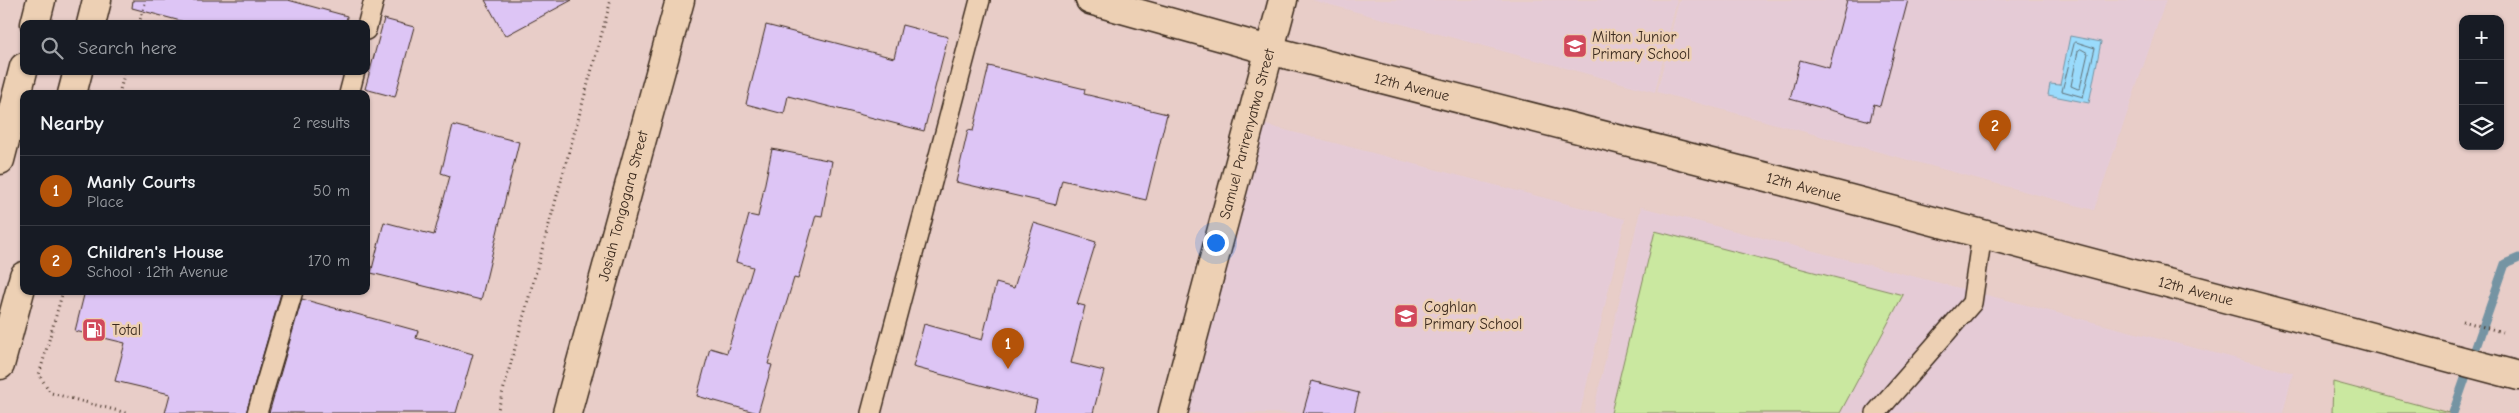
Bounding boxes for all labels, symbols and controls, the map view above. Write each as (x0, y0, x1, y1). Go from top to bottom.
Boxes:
map controls (2459, 15, 2504, 150)
button: + (2459, 15, 2504, 60)
search box (20, 20, 370, 75)
place label: Milton Junior Primary School (1592, 28, 1690, 63)
school or university icon: Milton Junior Primary School (1562, 33, 1588, 59)
icon: search (38, 34, 66, 62)
text: Search here (78, 37, 177, 59)
street label: Samuel Parirenyatwa Street (1216, 46, 1279, 221)
button: − (2459, 60, 2504, 105)
street label: 12th Avenue (1373, 69, 1452, 105)
button: layers (2459, 105, 2504, 150)
pin: 2 (1979, 110, 2011, 151)
text: Nearby (40, 111, 104, 135)
text: 2 results (293, 114, 350, 132)
street label: Josiah Tongogara Street (594, 128, 652, 283)
street label: 12th Avenue (1765, 168, 1844, 206)
text: Manly Courts (87, 171, 195, 193)
text: 1 (53, 182, 59, 200)
text: 50 m (313, 182, 350, 200)
text: Place (87, 193, 123, 211)
your location (1203, 230, 1229, 256)
text: Children's House (87, 241, 224, 263)
text: 2 (52, 252, 60, 270)
text: 170 m (308, 252, 350, 270)
text: School · 12th Avenue (87, 263, 228, 281)
street label: 12th Avenue (2157, 272, 2236, 310)
place label: Coghlan Primary School (1424, 298, 1522, 333)
school or university icon: Coghlan Primary School (1393, 303, 1419, 329)
fuel station icon: Total (81, 317, 107, 343)
place label: Total (112, 321, 141, 339)
pin: 1 (992, 328, 1024, 369)

